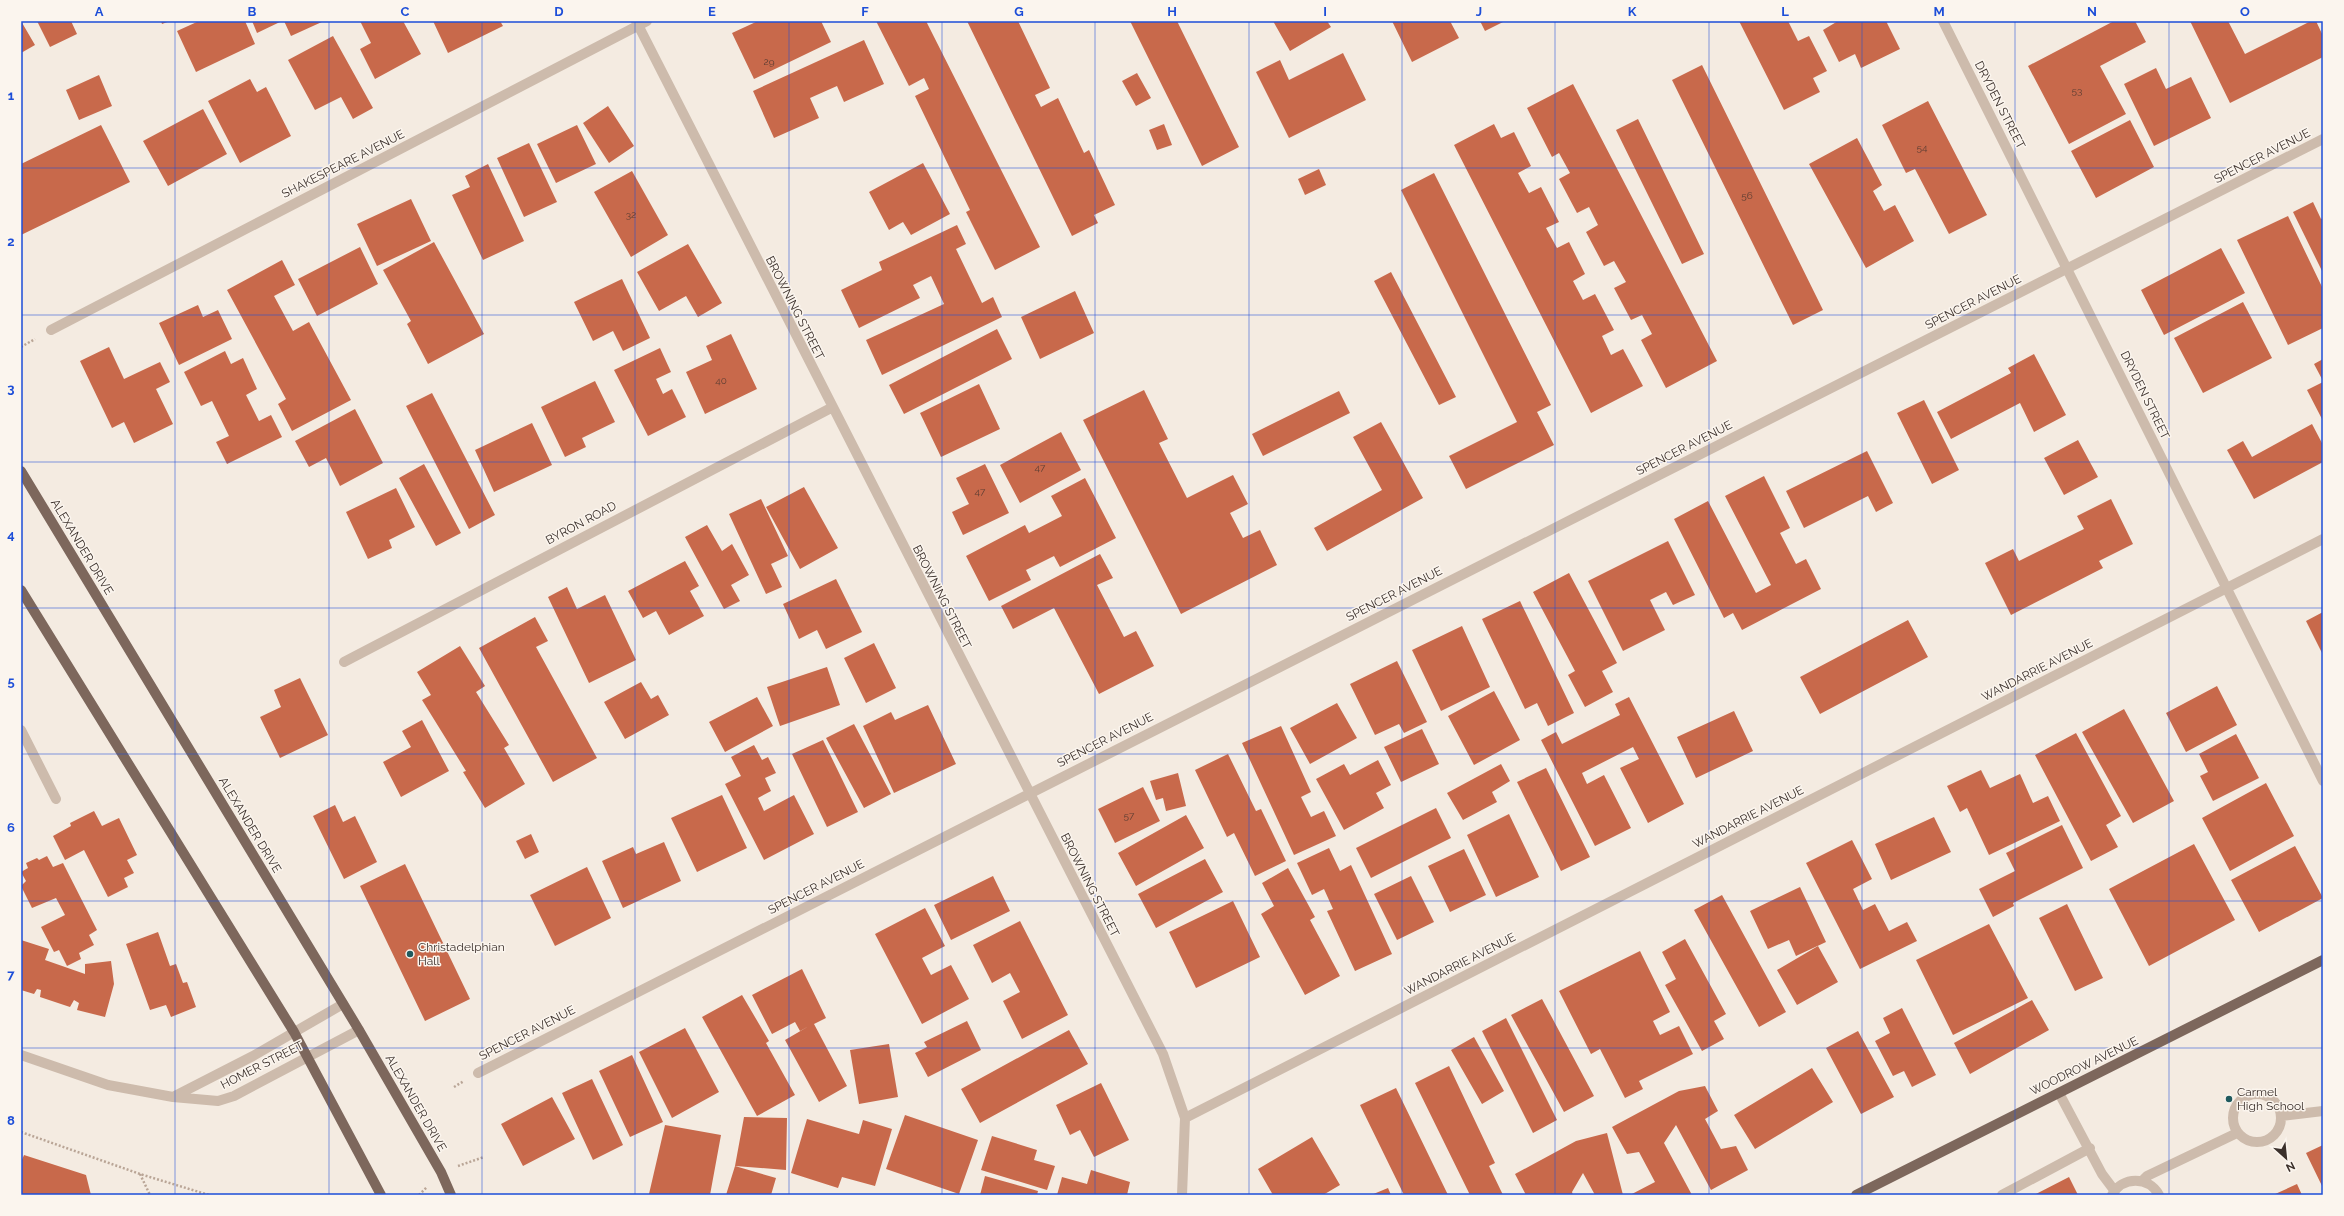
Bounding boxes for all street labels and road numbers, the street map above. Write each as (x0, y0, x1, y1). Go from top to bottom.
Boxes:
street label: DRYDEN STREET (1972, 59, 2028, 152)
street label: SPENCER AVENUE (2212, 126, 2312, 186)
street label: SHAKESPEARE AVENUE (279, 127, 407, 201)
street label: BROWNING STREET (763, 254, 828, 363)
street label: SPENCER AVENUE (1923, 272, 2023, 332)
street label: DRYDEN STREET (2118, 349, 2173, 442)
street label: SPENCER AVENUE (1634, 418, 1734, 478)
street label: ALEXANDER DRIVE (48, 497, 116, 597)
street label: BYRON ROAD (543, 498, 619, 547)
street label: BROWNING STREET (910, 543, 975, 652)
street label: SPENCER AVENUE (1344, 564, 1444, 624)
street label: WANDARRIE AVENUE (1979, 636, 2095, 704)
street label: SPENCER AVENUE (1055, 710, 1155, 770)
street label: ALEXANDER DRIVE (216, 775, 284, 875)
street label: WANDARRIE AVENUE (1690, 783, 1806, 851)
street label: BROWNING STREET (1058, 831, 1123, 940)
street label: SPENCER AVENUE (766, 857, 866, 917)
street label: WANDARRIE AVENUE (1402, 930, 1518, 998)
street label: SPENCER AVENUE (477, 1003, 577, 1063)
street label: WOODROW AVENUE (2028, 1034, 2140, 1098)
street label: HOMER STREET (218, 1038, 306, 1092)
street label: ALEXANDER DRIVE (383, 1052, 449, 1154)

